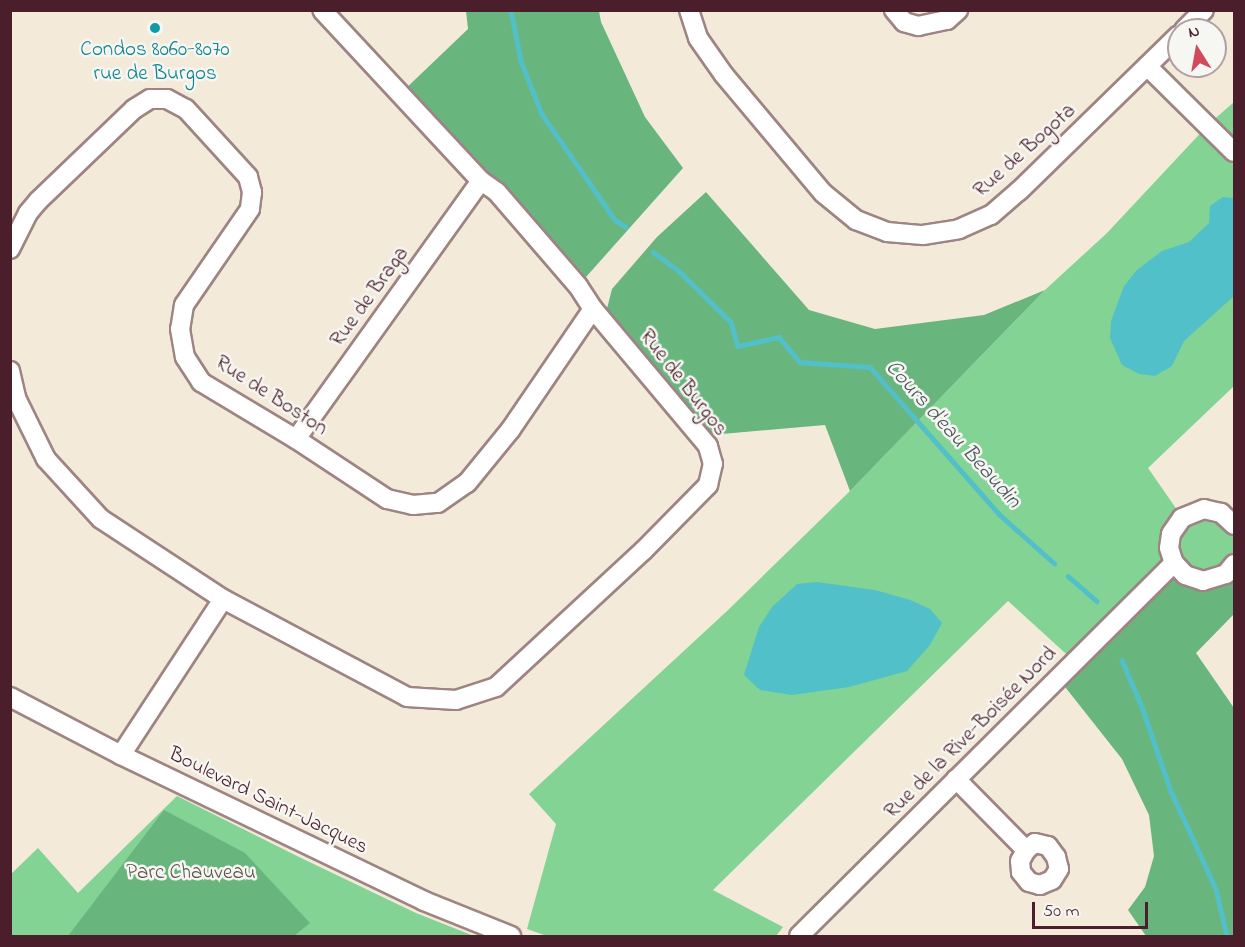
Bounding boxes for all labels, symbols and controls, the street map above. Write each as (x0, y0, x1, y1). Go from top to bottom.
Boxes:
north arrow (1167, 18, 1227, 78)
text: N (1186, 19, 1202, 45)
marker: Condos 8060-8070 rue de Burgos (148, 21, 162, 35)
place label: Condos 8060-8070 rue de Burgos (80, 37, 230, 87)
street label: Rue de Bogota (969, 99, 1081, 203)
street label: Rue de Braga (325, 242, 415, 352)
street label: Rue de Burgos (634, 325, 732, 441)
street label: Rue de Boston (210, 350, 332, 442)
water label: Cours d'eau Beaudin (879, 355, 1025, 515)
street label: Rue de la Rive-Boisée Nord (880, 642, 1062, 824)
street label: Boulevard Saint-Jacques (164, 742, 372, 860)
park label: Parc Chauveau (126, 860, 256, 886)
scale bar (1035, 890, 1150, 928)
text: 50 m (1043, 899, 1080, 925)

